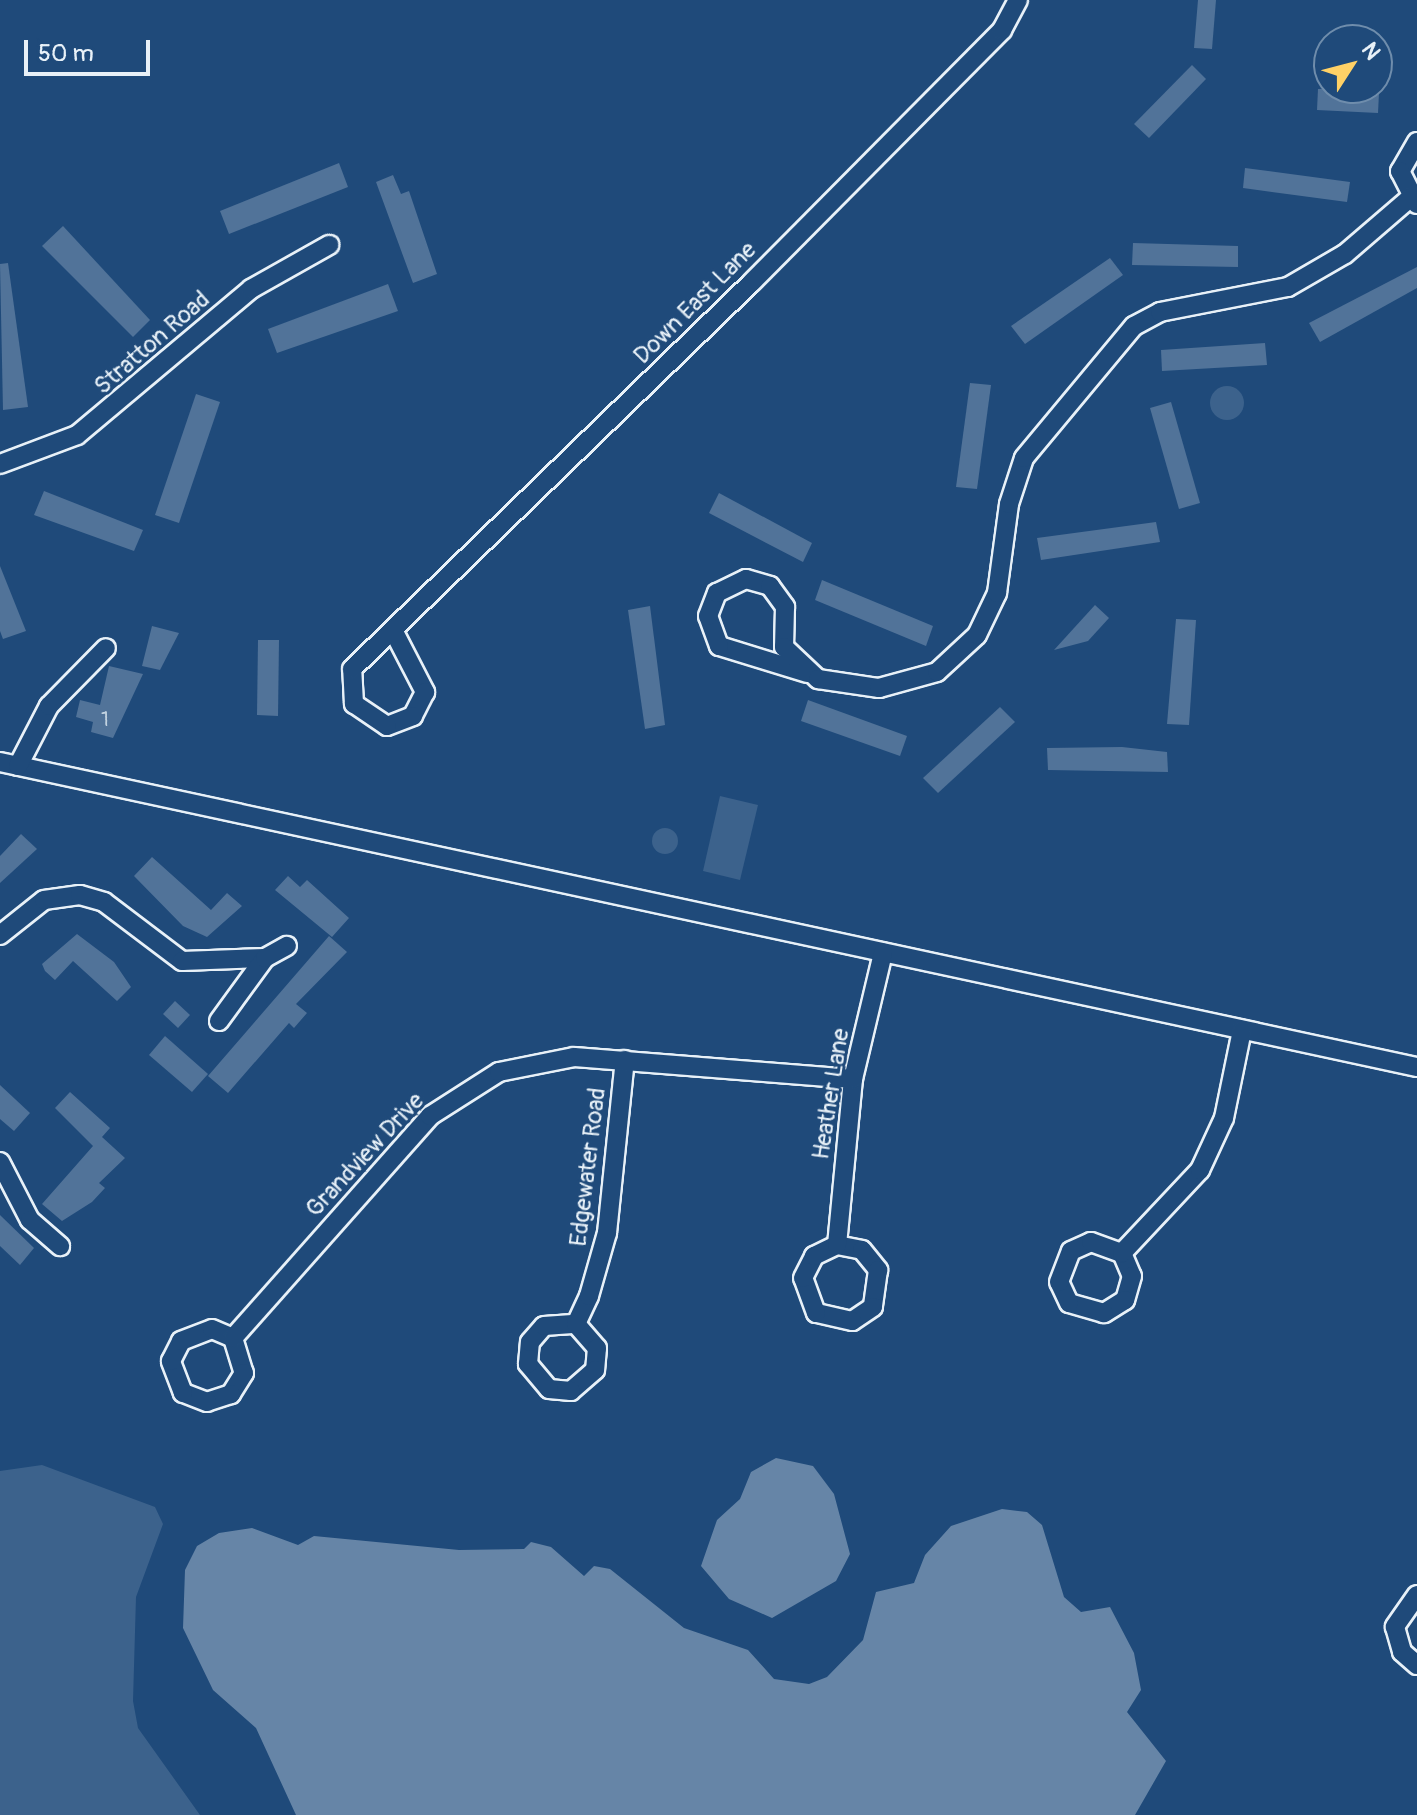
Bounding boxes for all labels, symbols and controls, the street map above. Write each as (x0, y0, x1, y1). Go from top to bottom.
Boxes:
scale bar (28, 24, 154, 74)
north arrow (1313, 24, 1393, 104)
text: N (1355, 37, 1386, 65)
text: 50 m (38, 39, 94, 68)
street label: Down East Lane (628, 236, 762, 370)
street label: Stratton Road (89, 285, 215, 401)
house number: 1 (101, 707, 109, 731)
street label: Heather Lane (806, 1026, 856, 1162)
street label: Edgewater Road (564, 1086, 612, 1248)
street label: Grandview Drive (300, 1087, 430, 1223)

